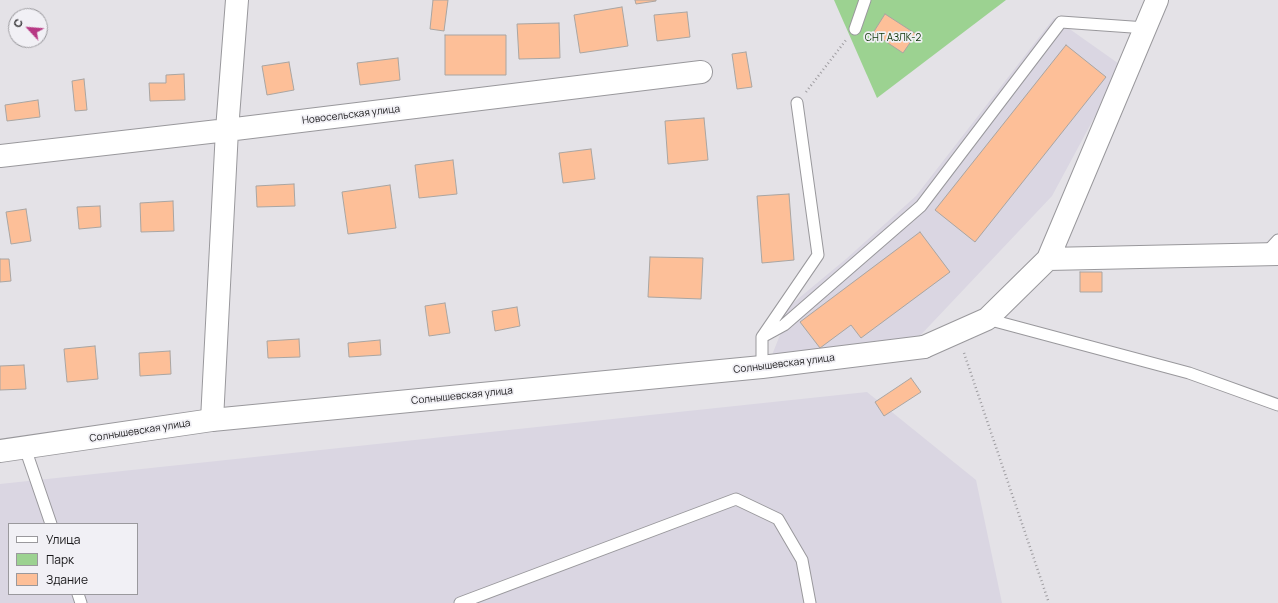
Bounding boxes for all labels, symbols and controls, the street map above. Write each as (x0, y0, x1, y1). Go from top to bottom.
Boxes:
north arrow (8, 8, 48, 48)
text: С (9, 16, 26, 30)
park label: СНТ АЗЛК-2 (865, 32, 921, 44)
street label: Новосельская улица (301, 103, 401, 127)
street label: Солнышевская улица (733, 352, 835, 376)
street label: Солнышевская улица (411, 385, 513, 407)
street label: Солнышевская улица (89, 417, 191, 445)
legend (8, 523, 138, 595)
text: Улица (46, 531, 80, 548)
text: Парк (46, 551, 74, 568)
text: Здание (46, 571, 88, 588)

